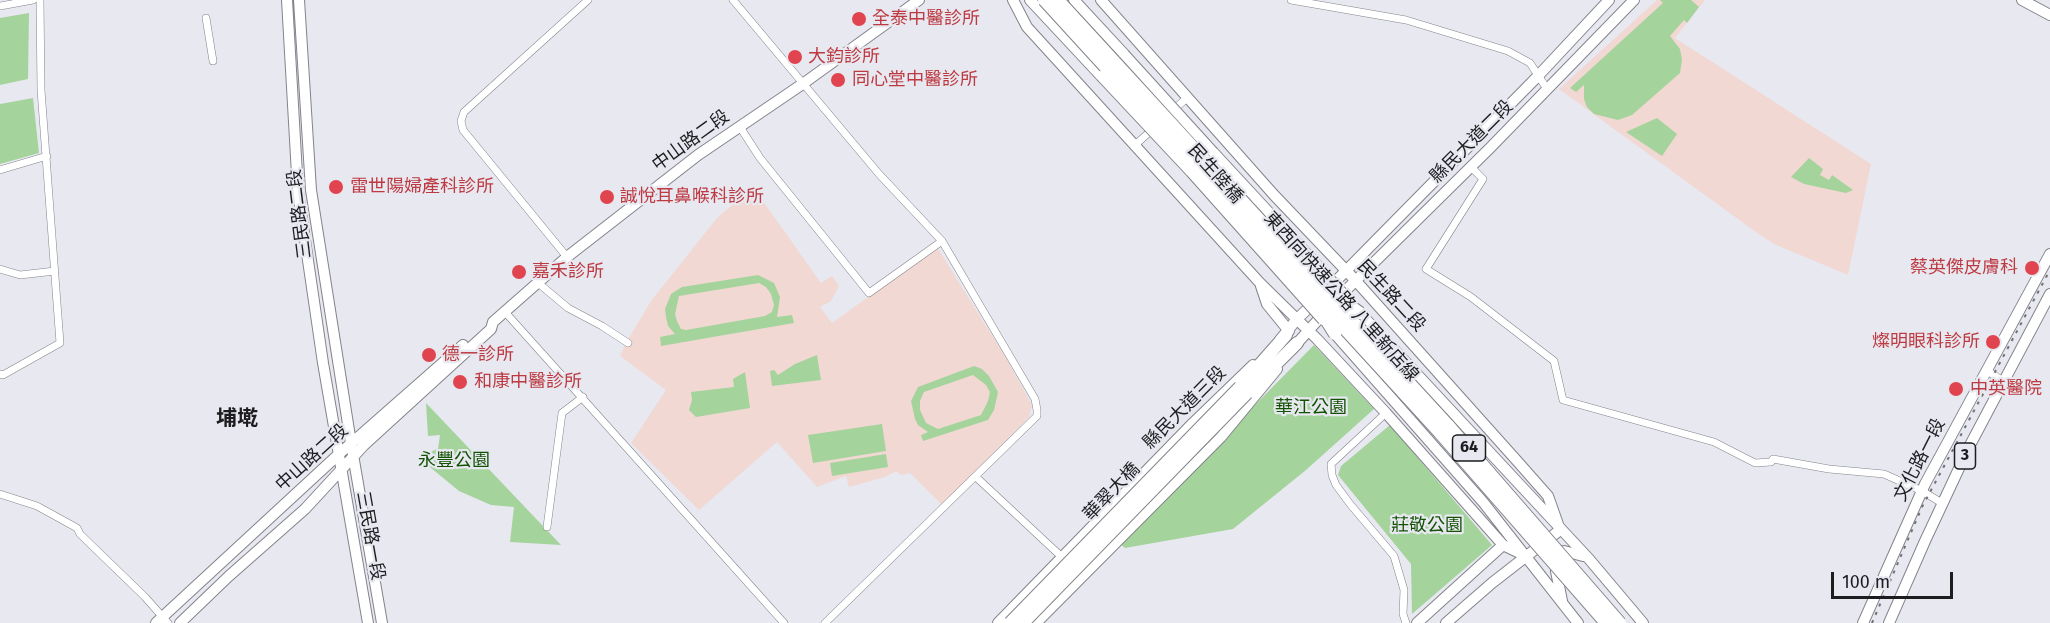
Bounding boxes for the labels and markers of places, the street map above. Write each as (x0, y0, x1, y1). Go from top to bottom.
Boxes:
place label: 全泰中醫診所 (872, 8, 980, 30)
marker: 全泰中醫診所 (850, 10, 868, 28)
place label: 大鈞診所 (808, 46, 880, 68)
marker: 大鈞診所 (786, 48, 804, 66)
place label: 同心堂中醫診所 (852, 69, 978, 91)
marker: 同心堂中醫診所 (829, 71, 847, 89)
place label: 雷世陽婦產科診所 (350, 176, 494, 198)
marker: 雷世陽婦產科診所 (327, 178, 345, 196)
place label: 誠悅耳鼻喉科診所 (620, 186, 764, 208)
marker: 誠悅耳鼻喉科診所 (598, 188, 616, 206)
place label: 蔡英傑皮膚科 (1910, 257, 2018, 279)
marker: 蔡英傑皮膚科 (2023, 259, 2041, 277)
place label: 嘉禾診所 (532, 261, 604, 283)
marker: 嘉禾診所 (510, 263, 528, 281)
place label: 燦明眼科診所 (1872, 331, 1980, 353)
marker: 燦明眼科診所 (1984, 333, 2002, 351)
place label: 德一診所 (442, 344, 514, 366)
marker: 德一診所 (420, 346, 438, 364)
place label: 和康中醫診所 (474, 371, 582, 393)
marker: 和康中醫診所 (451, 373, 469, 391)
place label: 中英醫院 (1970, 378, 2042, 400)
marker: 中英醫院 (1947, 380, 1965, 398)

